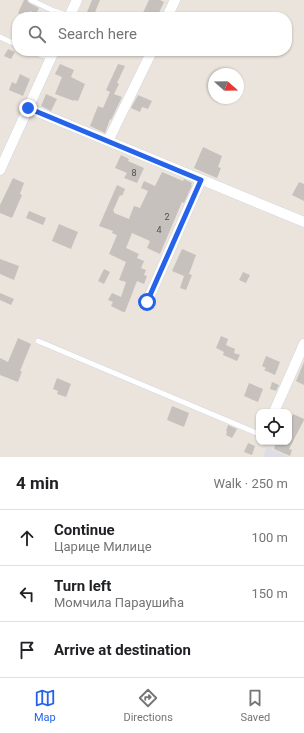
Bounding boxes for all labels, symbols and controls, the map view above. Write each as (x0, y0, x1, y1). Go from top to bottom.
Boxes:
search box (12, 12, 292, 56)
icon: search (26, 23, 48, 45)
text: Search here (58, 25, 137, 43)
north arrow (208, 68, 244, 104)
route end (19, 99, 37, 117)
house number: 8 (131, 168, 137, 178)
house number: 2 (164, 212, 170, 222)
house number: 4 (156, 225, 162, 235)
route start (138, 293, 156, 311)
map controls (256, 409, 292, 445)
button: locate (256, 409, 292, 445)
text: 4 min (16, 473, 59, 493)
text: Walk · 250 m (213, 476, 288, 491)
text: Continue (54, 521, 115, 539)
icon: ahead (16, 527, 38, 549)
text: 100 m (251, 530, 288, 545)
text: Царице Милице (54, 539, 152, 554)
text: Turn left (54, 577, 111, 595)
icon: left (16, 583, 38, 605)
text: 150 m (251, 586, 288, 601)
text: Момчила Параушића (54, 595, 184, 610)
icon: arrive (16, 639, 38, 661)
text: Arrive at destination (54, 641, 191, 659)
tab: Map (34, 687, 56, 724)
tab: Directions (123, 687, 173, 724)
tab: Saved (240, 687, 270, 724)

